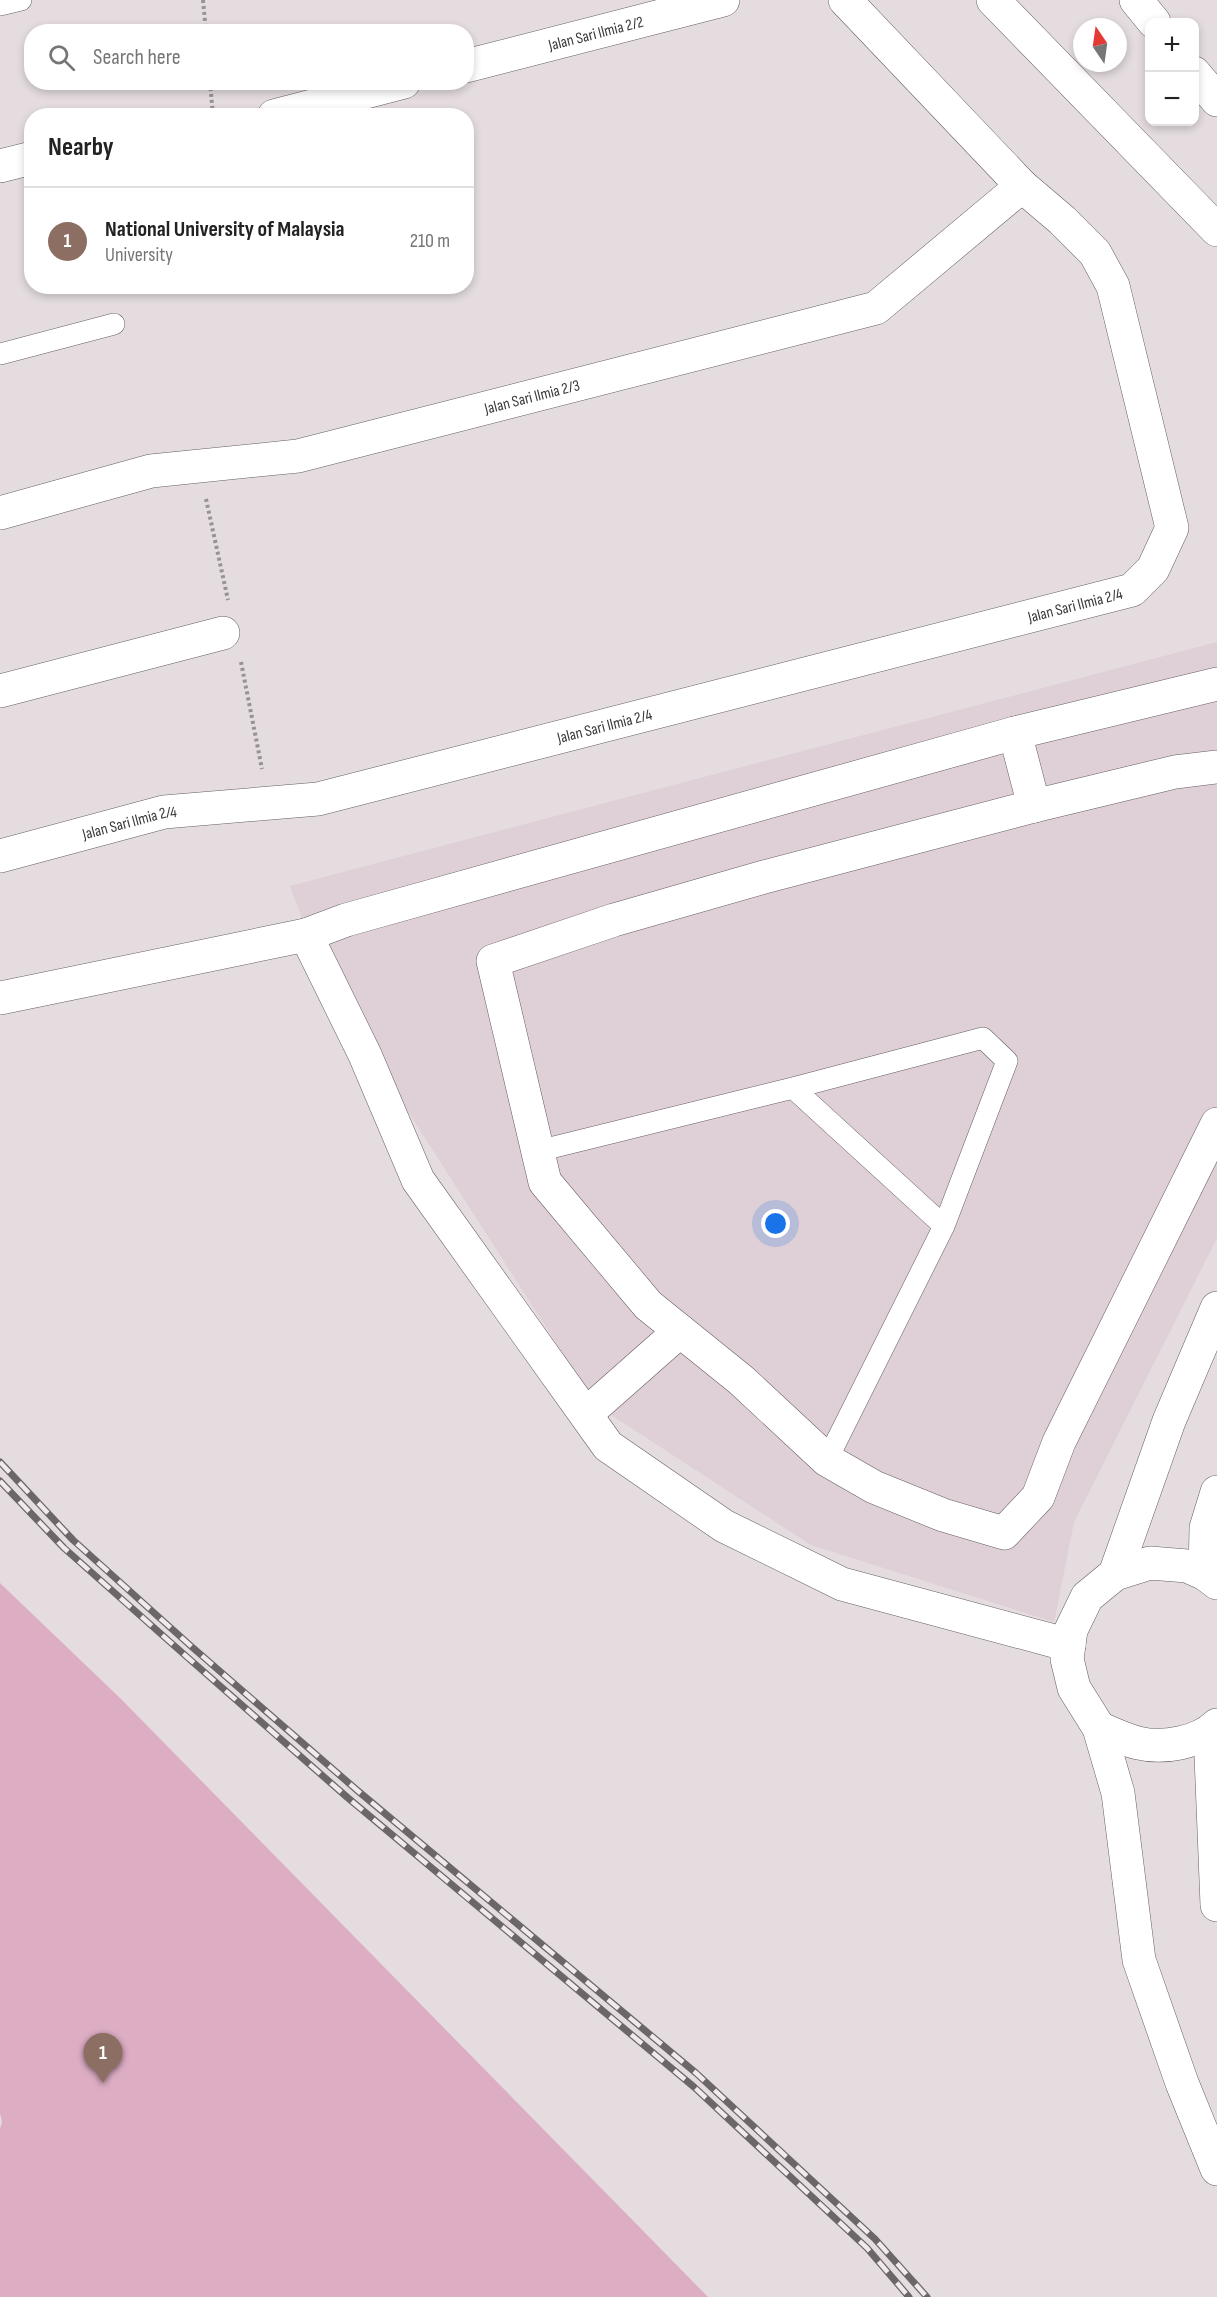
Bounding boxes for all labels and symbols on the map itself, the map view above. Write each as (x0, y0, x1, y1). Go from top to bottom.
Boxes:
street label: Jalan Sari Ilmia 2/2 (546, 13, 646, 56)
north arrow (1073, 18, 1127, 72)
street label: Jalan Sari Ilmia 2/3 (482, 376, 582, 419)
street label: Jalan Sari Ilmia 2/4 (1025, 585, 1125, 628)
street label: Jalan Sari Ilmia 2/4 (554, 706, 654, 748)
street label: Jalan Sari Ilmia 2/4 (79, 803, 178, 845)
your location (761, 1209, 790, 1238)
pin: 1 (84, 2034, 122, 2083)

